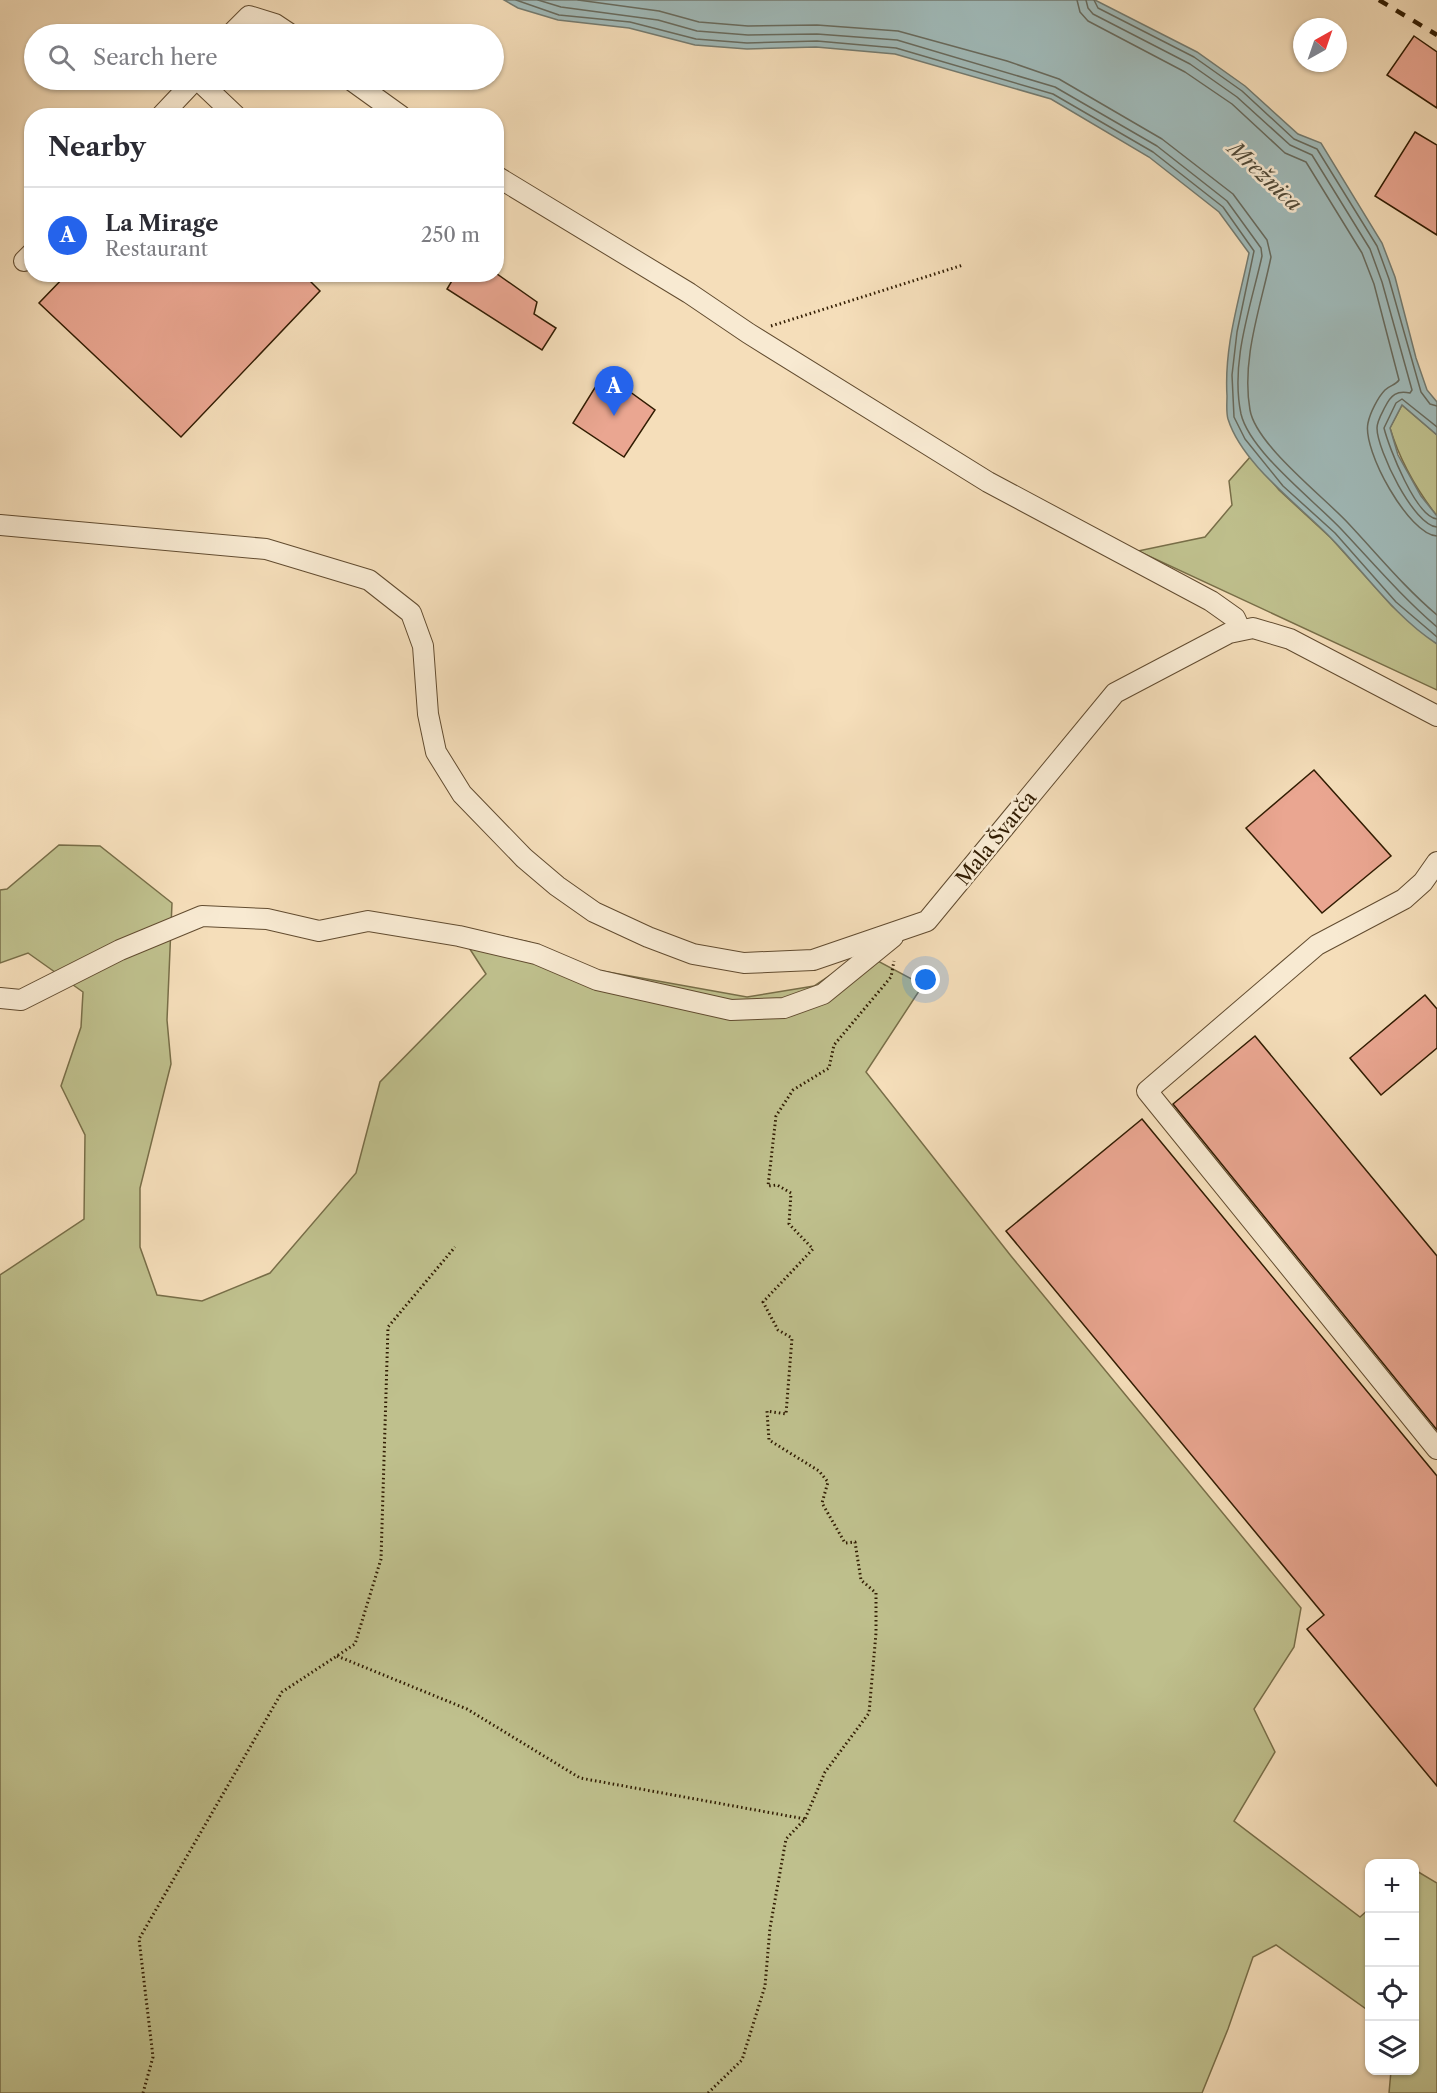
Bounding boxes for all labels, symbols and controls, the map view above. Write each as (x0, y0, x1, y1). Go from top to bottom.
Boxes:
north arrow (1293, 18, 1347, 72)
search box (24, 24, 504, 90)
icon: search (45, 41, 78, 74)
text: Search here (93, 44, 218, 71)
text: Nearby (48, 131, 146, 163)
water label: Mrežnica (1221, 134, 1307, 217)
text: La Mirage (105, 210, 218, 237)
text: A (60, 223, 75, 247)
text: 250 m (421, 223, 480, 247)
text: Restaurant (105, 237, 208, 261)
pin: A (594, 366, 634, 416)
street label: Mala Švarča (950, 785, 1042, 890)
your location (911, 965, 940, 994)
map controls (1365, 1859, 1419, 2075)
button: + (1365, 1859, 1419, 1913)
button: − (1365, 1913, 1419, 1967)
button: locate (1365, 1967, 1419, 2021)
button: layers (1365, 2021, 1419, 2075)

